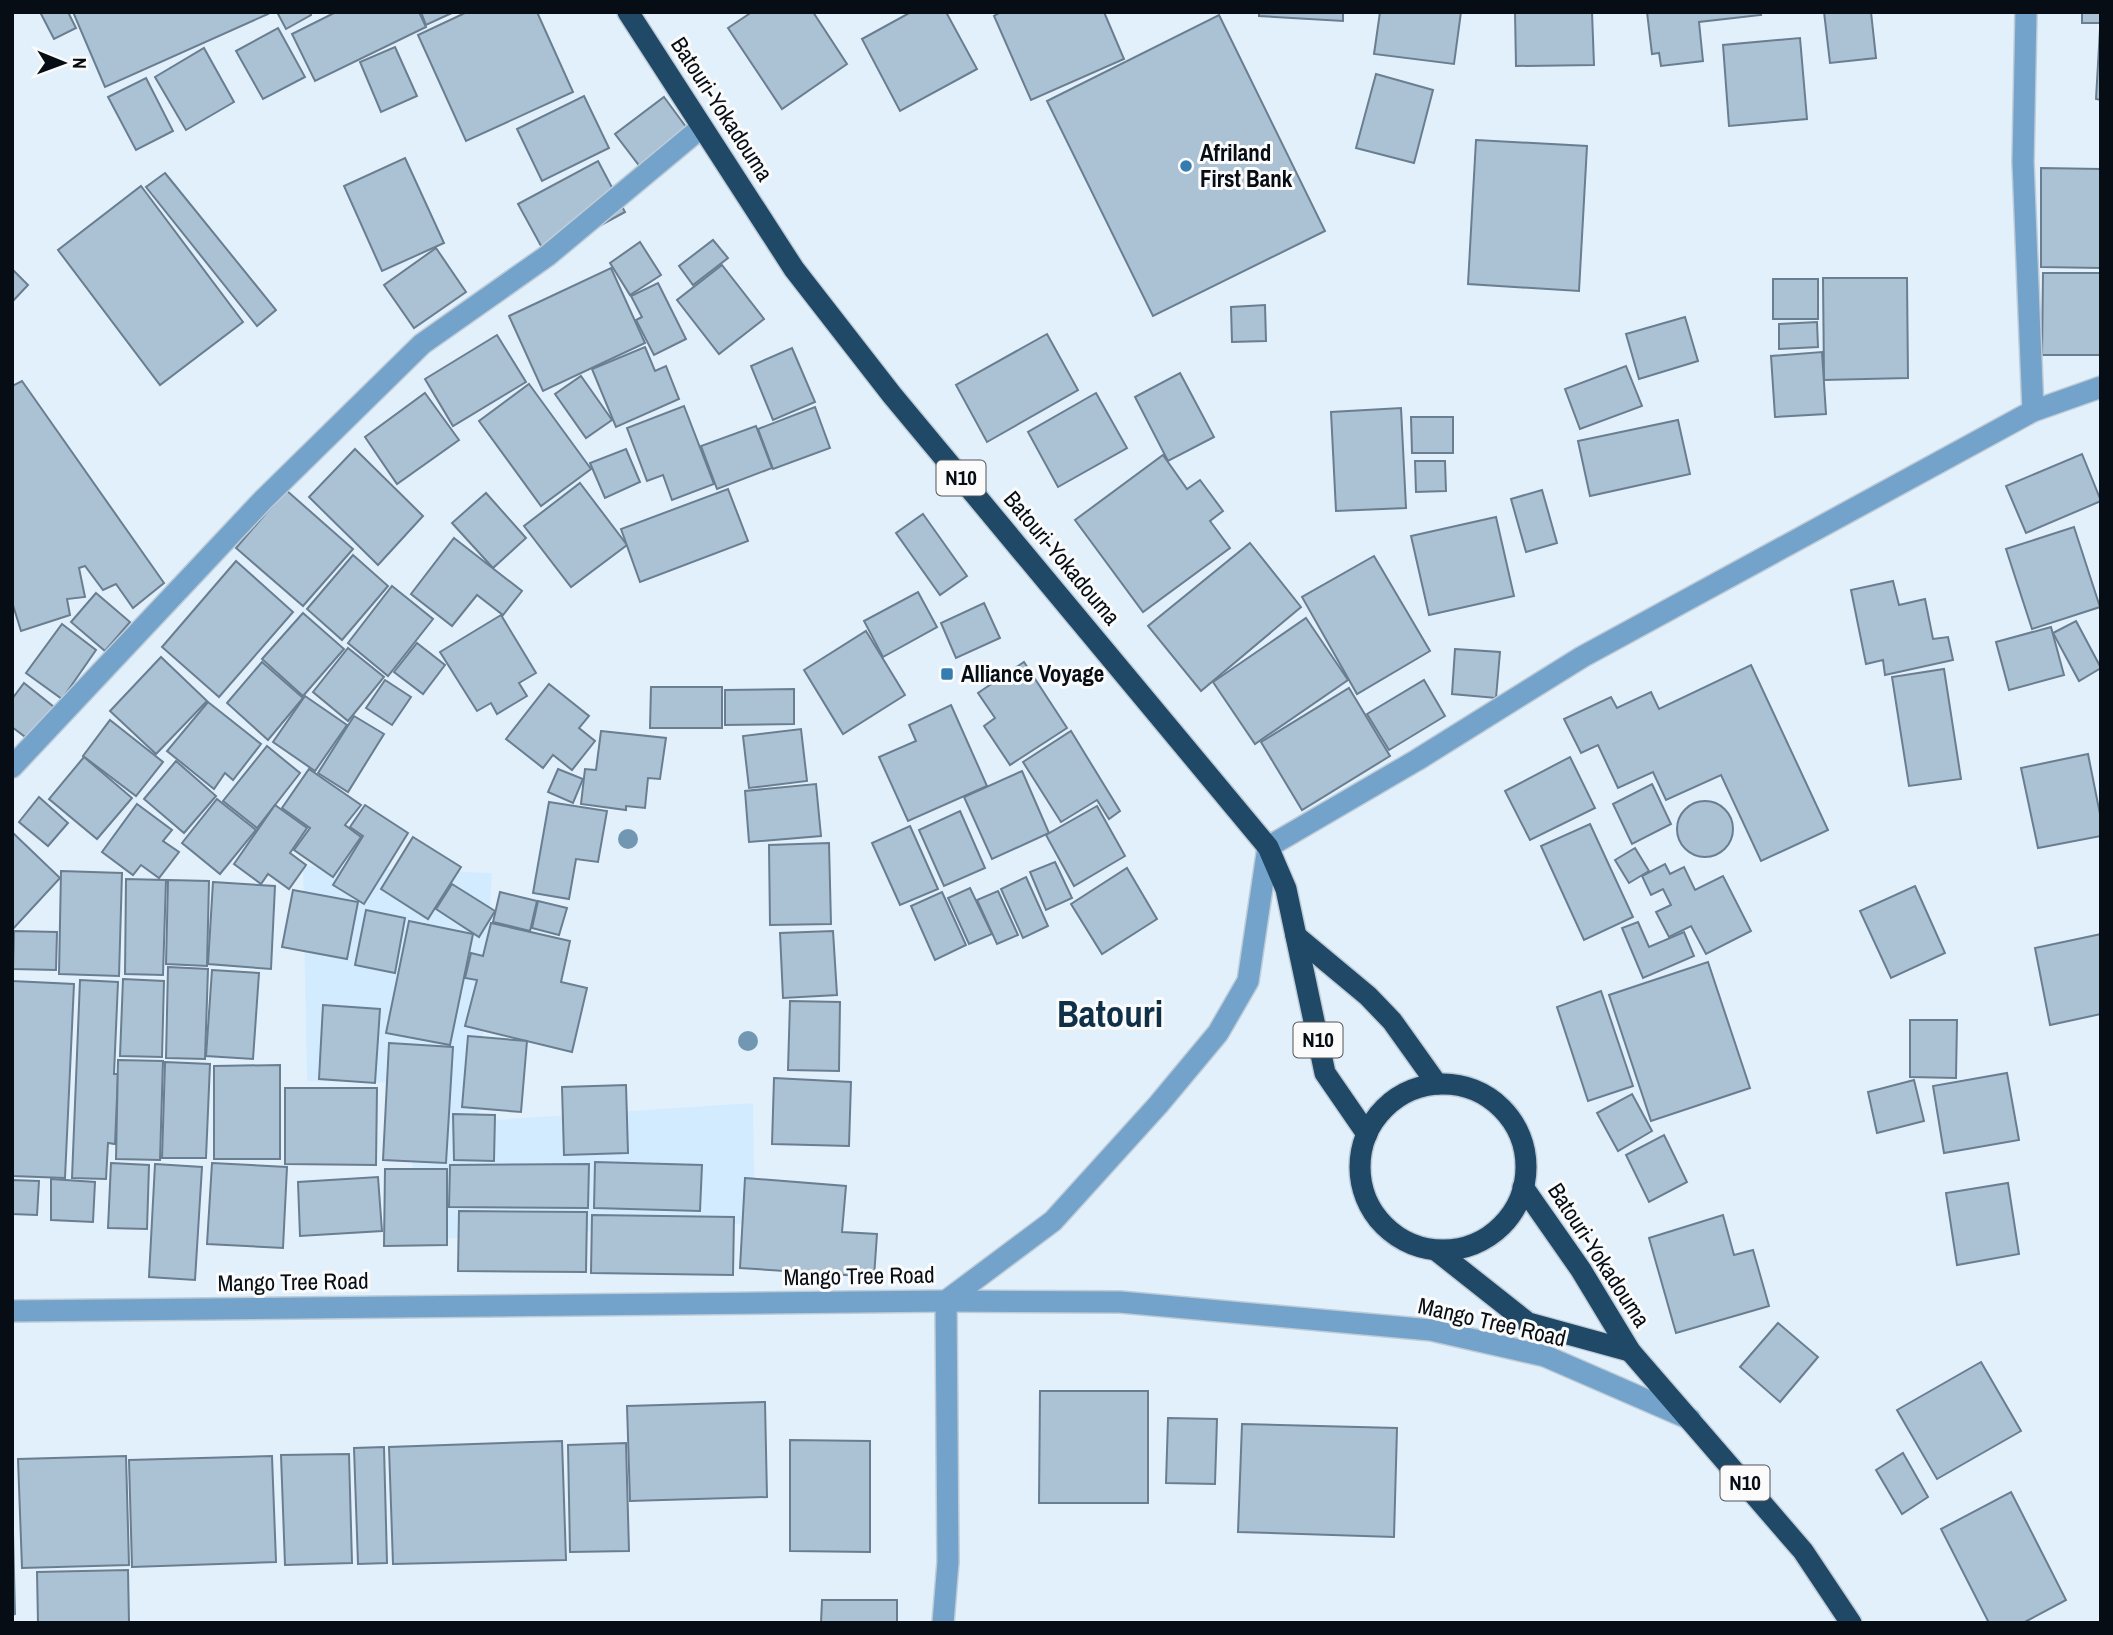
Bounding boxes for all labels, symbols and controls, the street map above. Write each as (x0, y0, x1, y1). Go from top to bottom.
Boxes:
north arrow (28, 28, 98, 98)
street label: Batouri-Yokadouma (664, 31, 781, 187)
text: N (67, 57, 93, 69)
place label: Afriland First Bank (1200, 137, 1293, 194)
marker: Afriland First Bank (1178, 158, 1194, 174)
road number: N10 (936, 461, 986, 496)
street label: Batouri-Yokadouma (997, 484, 1128, 632)
place label: Alliance Voyage (961, 658, 1104, 689)
marker: Alliance Voyage (939, 666, 955, 682)
district label: Batouri (1057, 989, 1163, 1039)
road number: N10 (1294, 1023, 1342, 1058)
street label: Batouri-Yokadouma (1541, 1177, 1658, 1333)
street label: Mango Tree Road (783, 1259, 935, 1292)
street label: Mango Tree Road (217, 1265, 369, 1298)
street label: Mango Tree Road (1415, 1289, 1569, 1354)
road number: N10 (1720, 1466, 1770, 1500)

